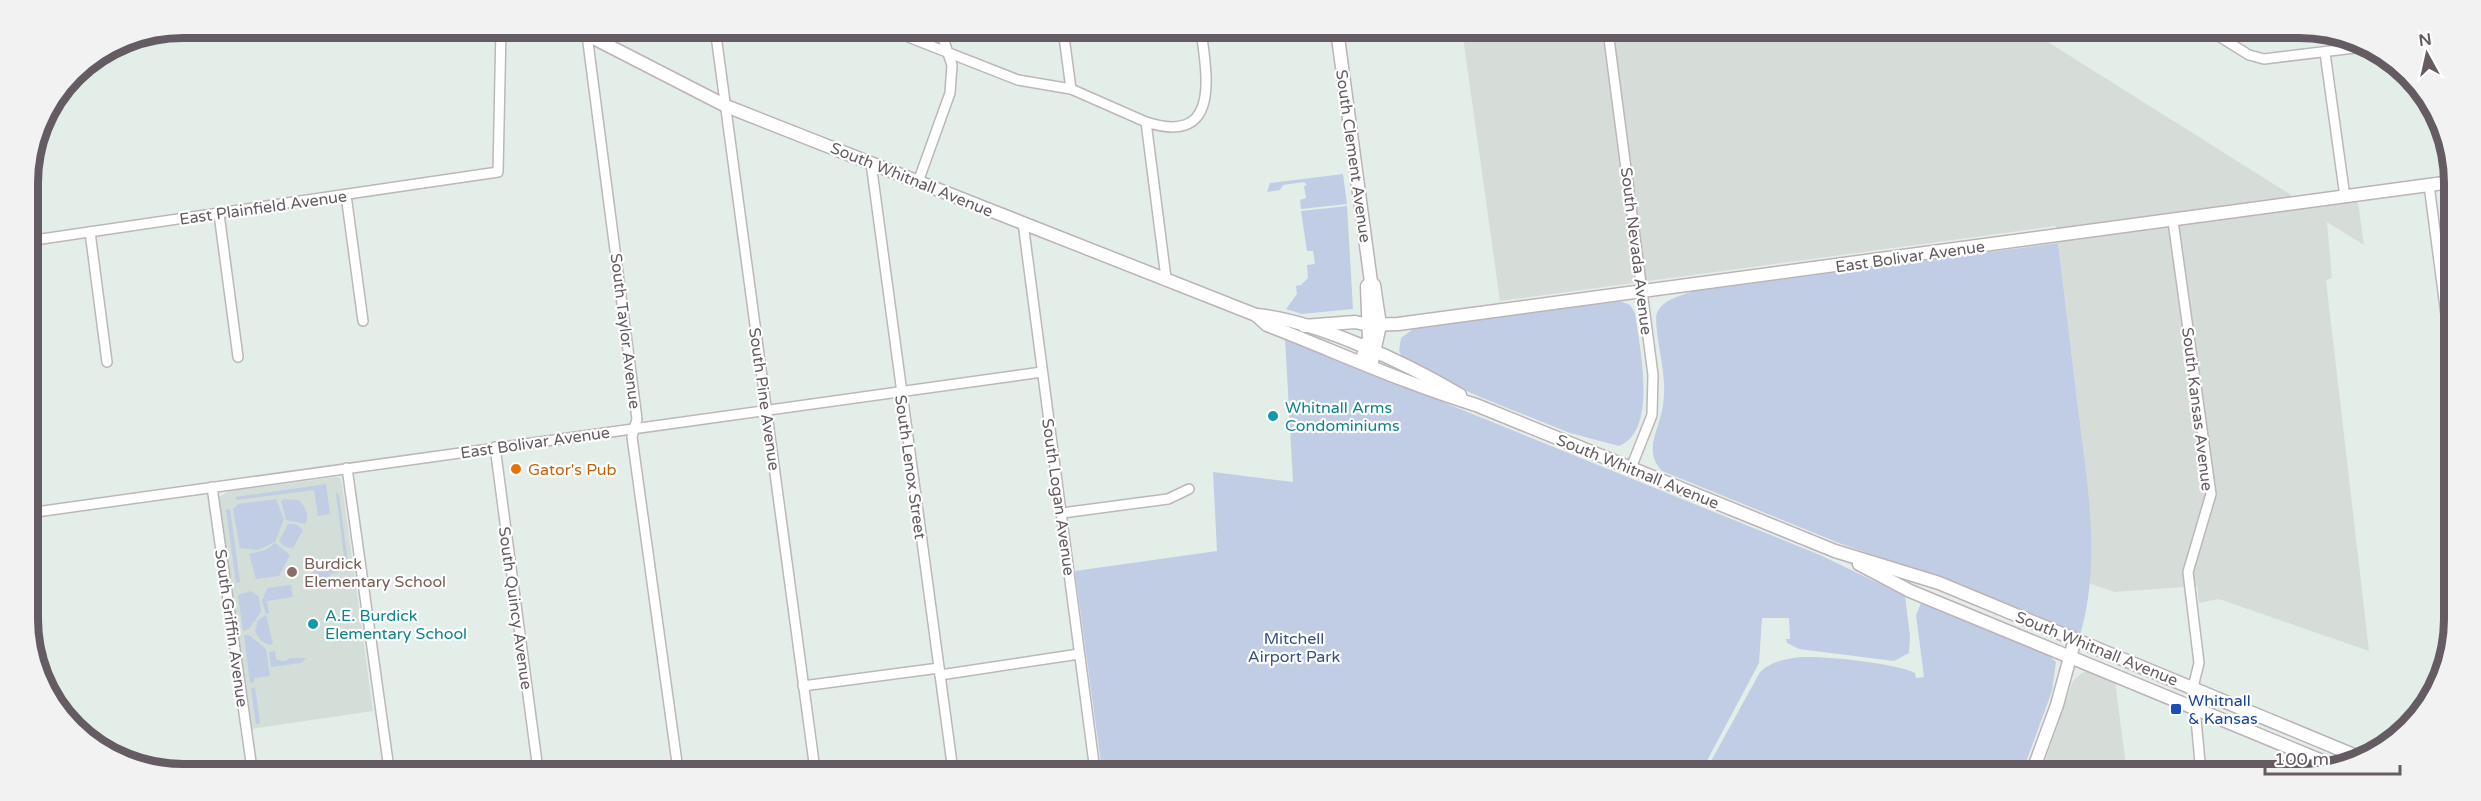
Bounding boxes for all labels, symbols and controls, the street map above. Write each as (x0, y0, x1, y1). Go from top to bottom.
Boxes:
north arrow (2397, 24, 2457, 84)
text: N (2417, 29, 2433, 51)
street label: South Clement Avenue (1331, 68, 1375, 244)
street label: South Whitnall Avenue (827, 138, 996, 222)
street label: South Nevada Avenue (1616, 166, 1656, 336)
street label: East Plainfield Avenue (178, 186, 348, 230)
street label: East Bolivar Avenue (1834, 237, 1986, 277)
street label: South Taylor Avenue (606, 252, 644, 410)
street label: South Pine Avenue (744, 326, 784, 472)
street label: South Kansas Avenue (2177, 326, 2217, 492)
street label: South Lenox Street (890, 394, 930, 541)
place label: Whitnall Arms Condominiums (1285, 398, 1400, 436)
marker: Whitnall Arms Condominiums (1266, 409, 1280, 423)
street label: South Logan Avenue (1037, 417, 1079, 577)
street label: East Bolivar Avenue (459, 423, 611, 463)
street label: South Whitnall Avenue (1553, 430, 1722, 514)
place label: Gator's Pub (528, 460, 617, 480)
marker: Gator's Pub (509, 462, 523, 476)
street label: South Quincy Avenue (494, 525, 536, 691)
street label: South Griffin Avenue (210, 548, 252, 708)
place label: Burdick Elementary School (304, 554, 446, 592)
marker: Burdick Elementary School (285, 565, 299, 579)
place label: A.E. Burdick Elementary School (325, 606, 467, 644)
street label: South Whitnall Avenue (2012, 607, 2181, 691)
marker: A.E. Burdick Elementary School (306, 617, 320, 631)
park label: Mitchell Airport Park (1248, 629, 1340, 667)
place label: Whitnall & Kansas (2188, 691, 2258, 729)
marker: Whitnall & Kansas (2169, 702, 2183, 716)
scale bar (2265, 738, 2400, 776)
text: 100 m (2274, 748, 2329, 770)

